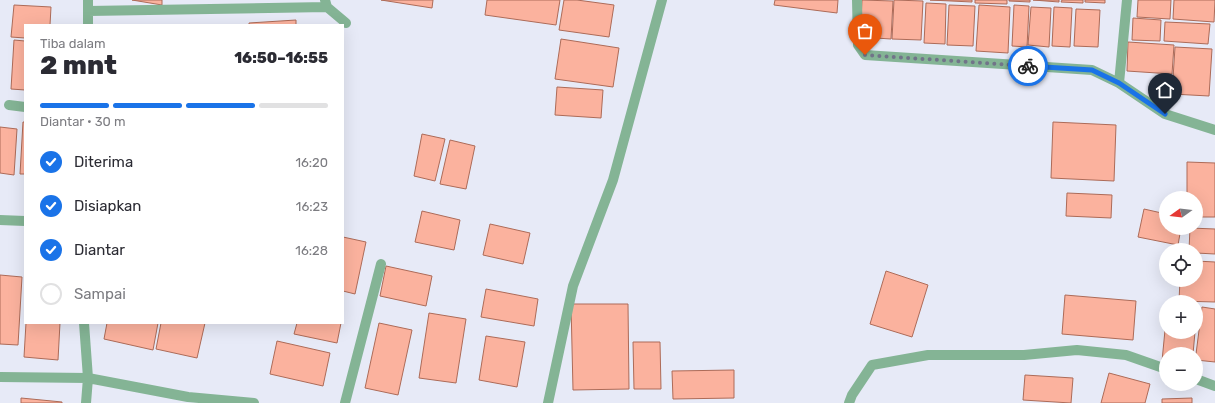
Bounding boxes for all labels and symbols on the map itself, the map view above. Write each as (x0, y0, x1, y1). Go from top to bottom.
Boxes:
pin (848, 14, 882, 55)
courier (1008, 46, 1048, 86)
pin (1148, 73, 1182, 114)
north arrow (1159, 191, 1203, 235)

